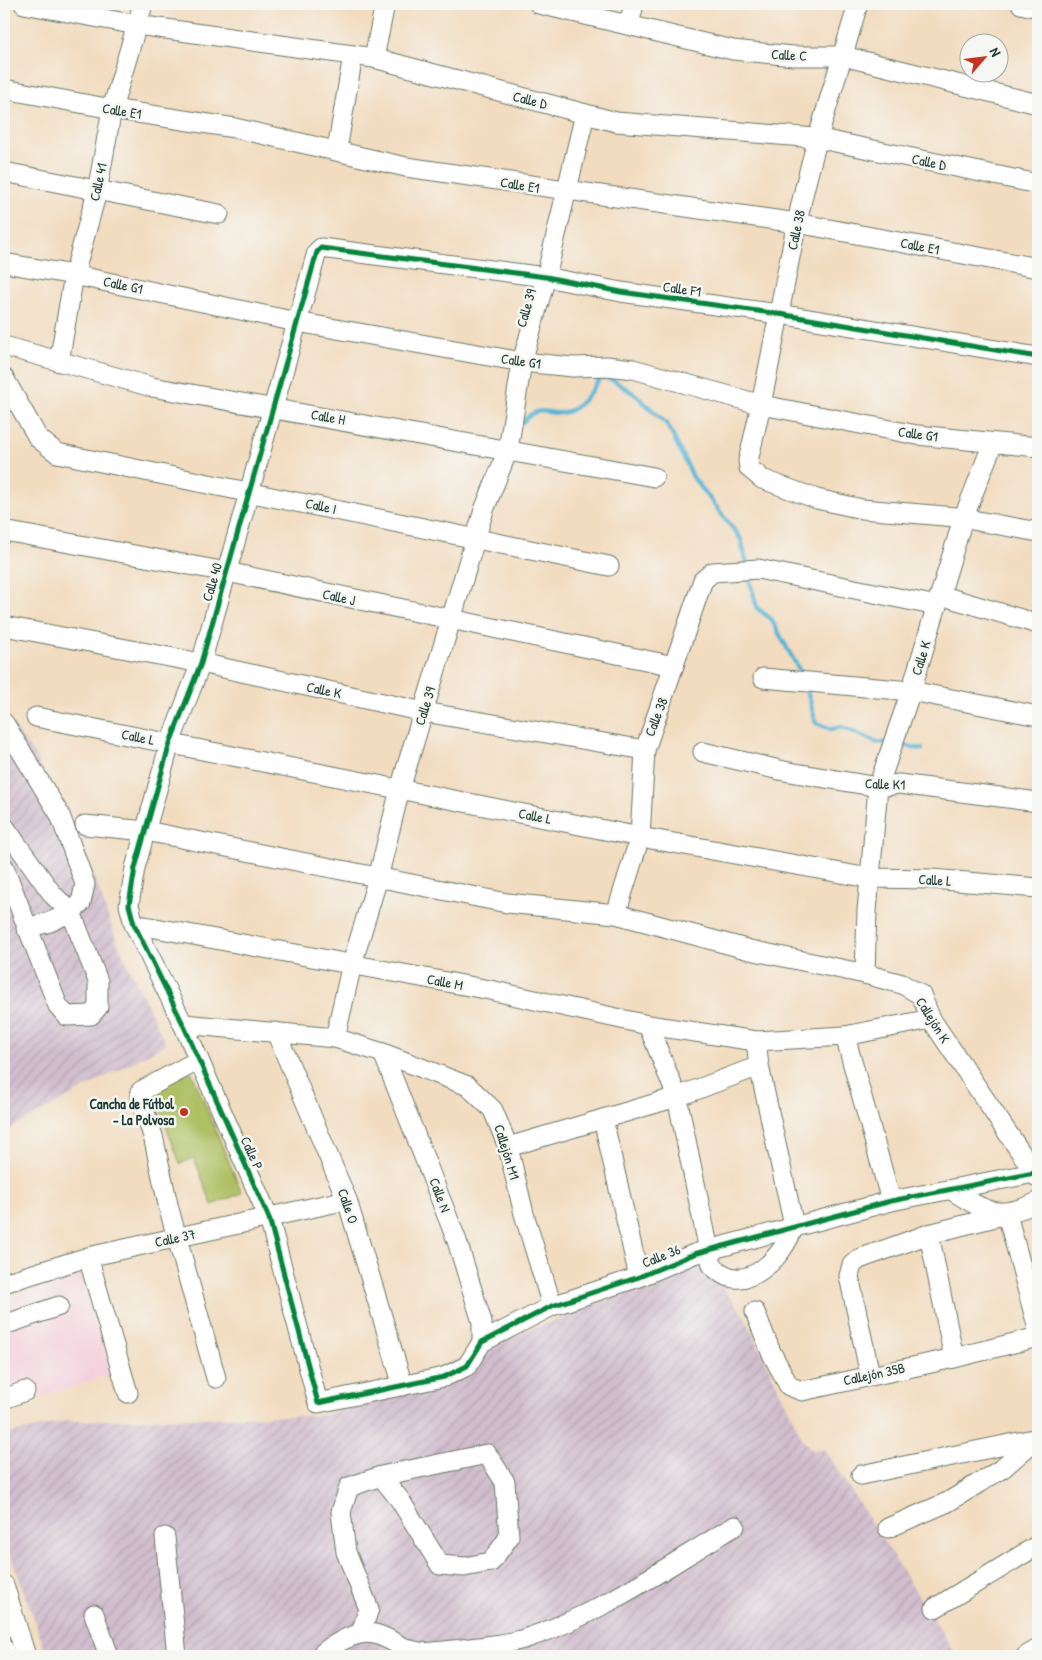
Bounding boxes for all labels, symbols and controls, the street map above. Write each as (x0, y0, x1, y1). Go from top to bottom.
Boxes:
north arrow (960, 32, 1010, 82)
street label: Calle C (771, 44, 808, 65)
text: N (986, 44, 1006, 60)
street label: Calle D (511, 86, 550, 113)
street label: Calle E1 (101, 98, 143, 123)
street label: Calle D (910, 149, 948, 174)
street label: Calle 41 (84, 161, 111, 203)
street label: Calle E1 (499, 172, 541, 197)
street label: Calle 38 (782, 208, 809, 252)
street label: Calle E1 (899, 232, 941, 259)
street label: Calle G1 (102, 271, 145, 298)
street label: Calle F1 (662, 276, 702, 301)
street label: Calle 39 (511, 286, 540, 329)
street label: Calle G1 (500, 348, 542, 373)
street label: Calle H (309, 404, 347, 429)
street label: Calle G1 (897, 421, 939, 446)
street label: Calle I (304, 493, 338, 518)
street label: Calle 40 (197, 560, 226, 603)
street label: Calle J (321, 584, 357, 609)
street label: Calle K (906, 638, 935, 678)
street label: Calle K (305, 677, 344, 703)
street label: Calle 39 (410, 684, 439, 727)
street label: Calle 38 (639, 695, 672, 739)
street label: Calle L (120, 724, 156, 749)
street label: Calle K1 (865, 773, 906, 794)
street label: Calle L (517, 803, 553, 828)
street label: Calle L (918, 869, 952, 890)
street label: Calle M (425, 969, 465, 994)
street label: Callejón K (911, 993, 955, 1047)
place label: Cancha de Fútbol - La Polvosa (89, 1094, 175, 1129)
marker: Cancha de Fútbol - La Polvosa (178, 1106, 190, 1118)
street label: Callejón M1 (489, 1122, 525, 1182)
street label: Calle P (237, 1133, 268, 1173)
street label: Calle N (425, 1175, 456, 1215)
street label: Calle O (334, 1186, 363, 1226)
street label: Calle 37 (153, 1224, 197, 1251)
street label: Calle 36 (639, 1239, 683, 1272)
street label: Callejón 35B (841, 1358, 907, 1390)

